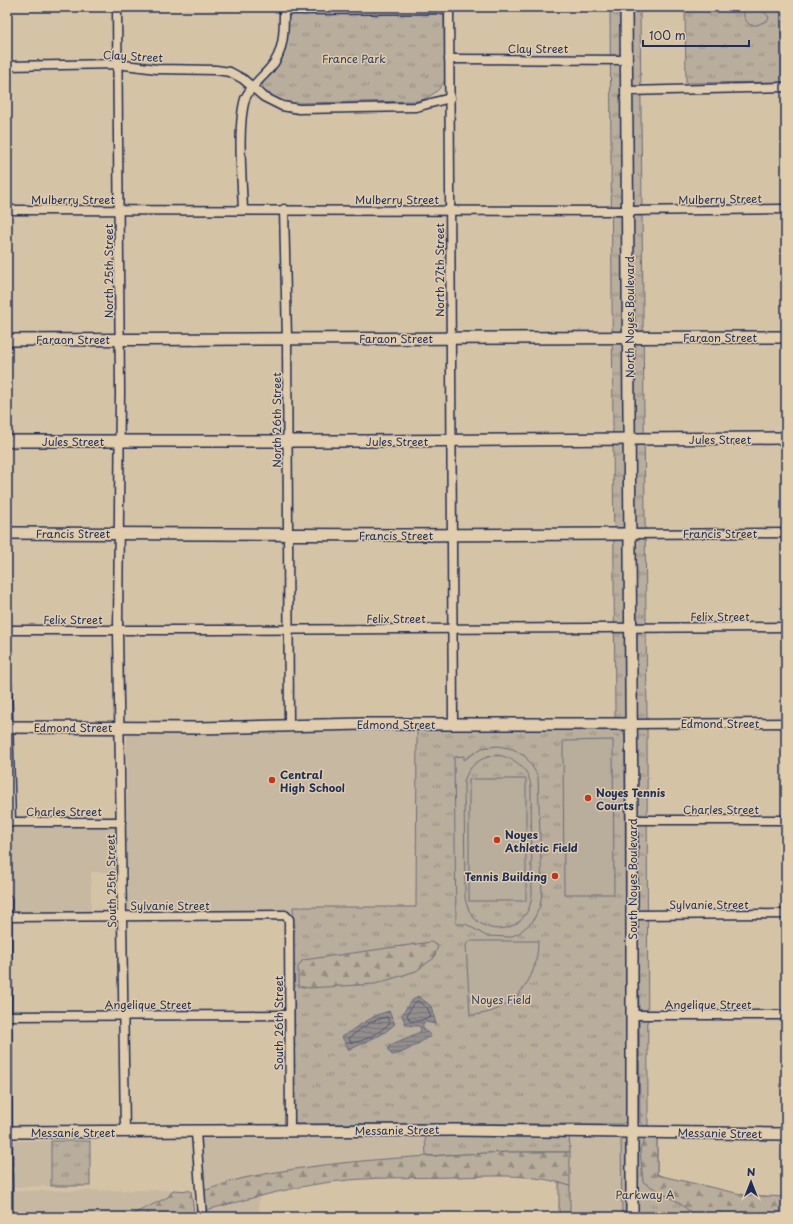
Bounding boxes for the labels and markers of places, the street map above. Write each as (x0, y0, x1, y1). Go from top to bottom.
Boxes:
place label: Central High School (280, 766, 345, 796)
marker: Central High School (267, 775, 277, 785)
place label: Noyes Tennis Courts (596, 784, 665, 814)
marker: Noyes Tennis Courts (583, 793, 593, 803)
place label: Noyes Athletic Field (504, 826, 578, 856)
marker: Noyes Athletic Field (492, 835, 502, 845)
place label: Tennis Building (465, 868, 547, 885)
marker: Tennis Building (550, 871, 560, 881)

